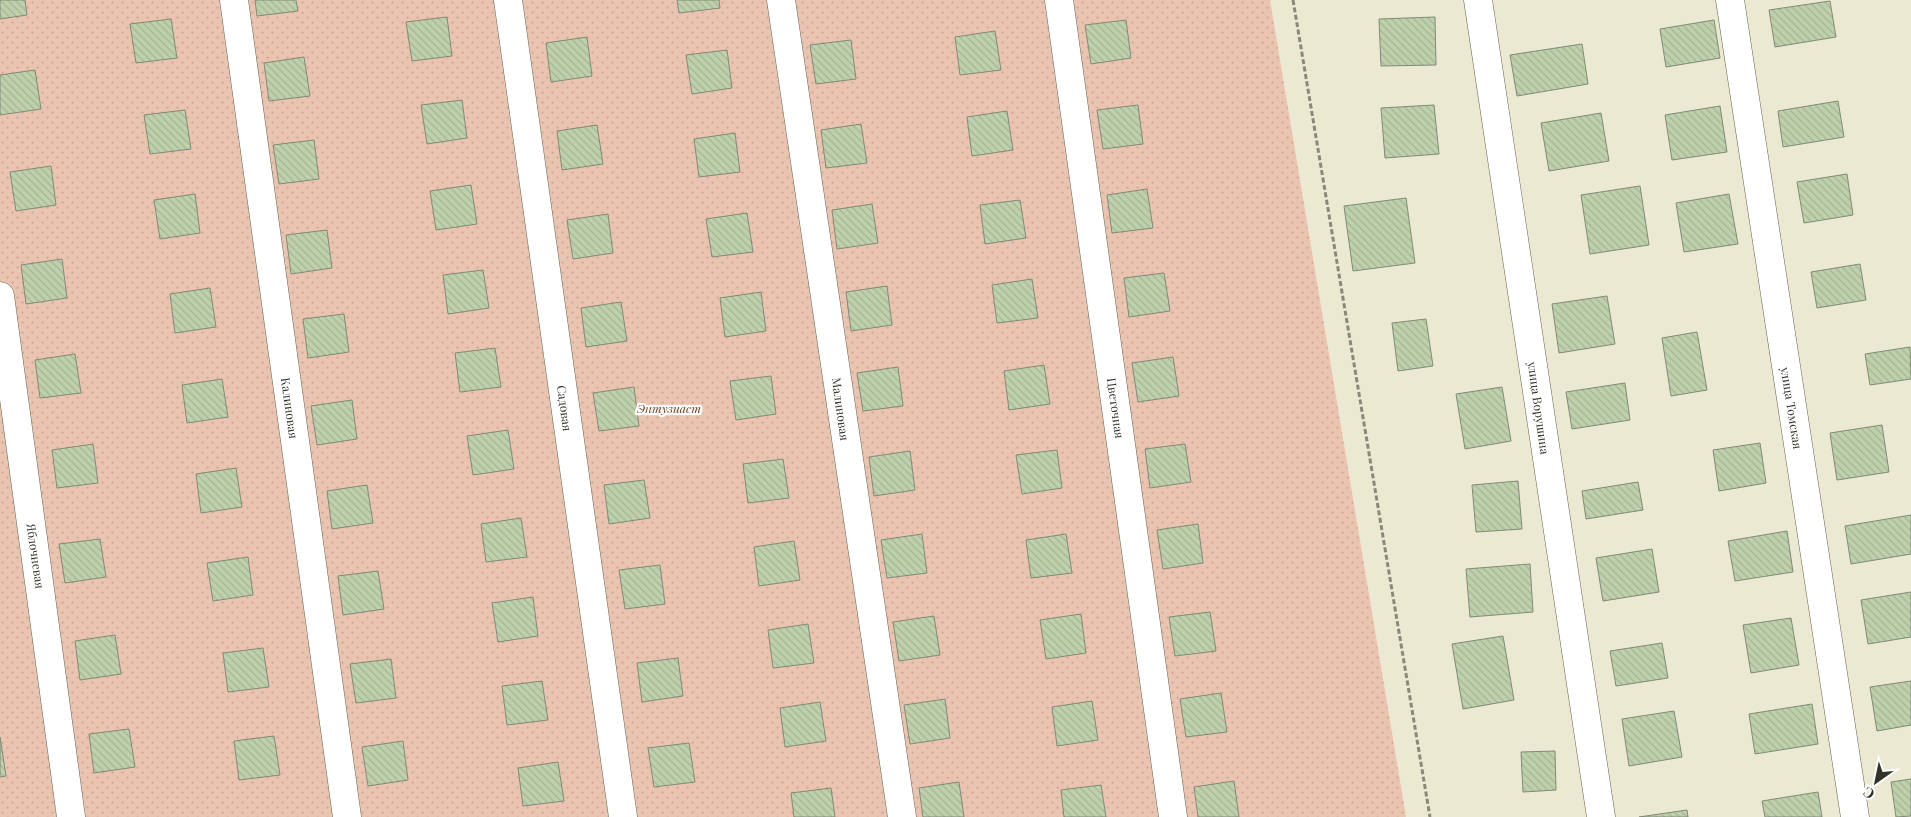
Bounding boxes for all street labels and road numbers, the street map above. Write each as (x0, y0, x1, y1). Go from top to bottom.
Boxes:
street label: улица Ворушина (1524, 360, 1553, 455)
street label: улица Томская (1777, 365, 1806, 451)
street label: Малиновая (829, 376, 853, 442)
street label: Калиновая (278, 377, 302, 440)
street label: Цветочная (1104, 377, 1128, 440)
street label: Садовая (554, 384, 576, 432)
street label: Яблочневая (23, 521, 49, 590)

